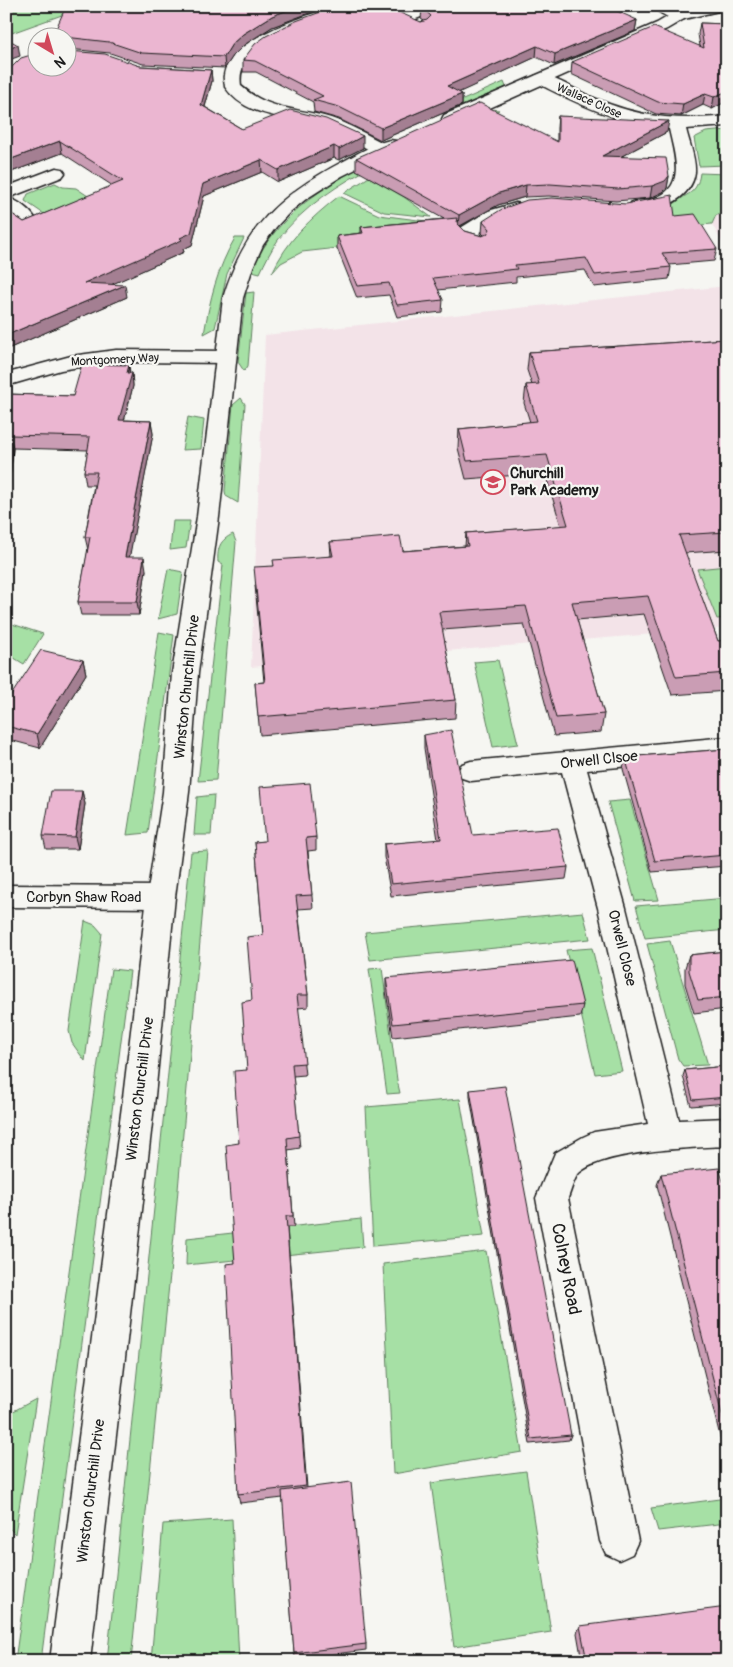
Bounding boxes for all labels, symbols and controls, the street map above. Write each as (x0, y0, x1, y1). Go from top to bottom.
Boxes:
north arrow (28, 28, 78, 78)
text: N (51, 52, 69, 71)
street label: Wallace Close (554, 80, 624, 122)
street label: Montgomery Way (71, 350, 159, 370)
place label: Churchill Park Academy (510, 464, 599, 500)
school or university icon: Churchill Park Academy (480, 469, 506, 495)
street label: Winston Churchill Drive (170, 613, 204, 760)
street label: Orwell Clsoe (559, 746, 639, 774)
street label: Corbyn Shaw Road (26, 888, 142, 907)
street label: Orwell Close (603, 908, 641, 989)
street label: Winston Churchill Drive (122, 1015, 158, 1162)
street label: Colney Road (546, 1221, 586, 1317)
street label: Winston Churchill Drive (73, 1417, 109, 1564)

